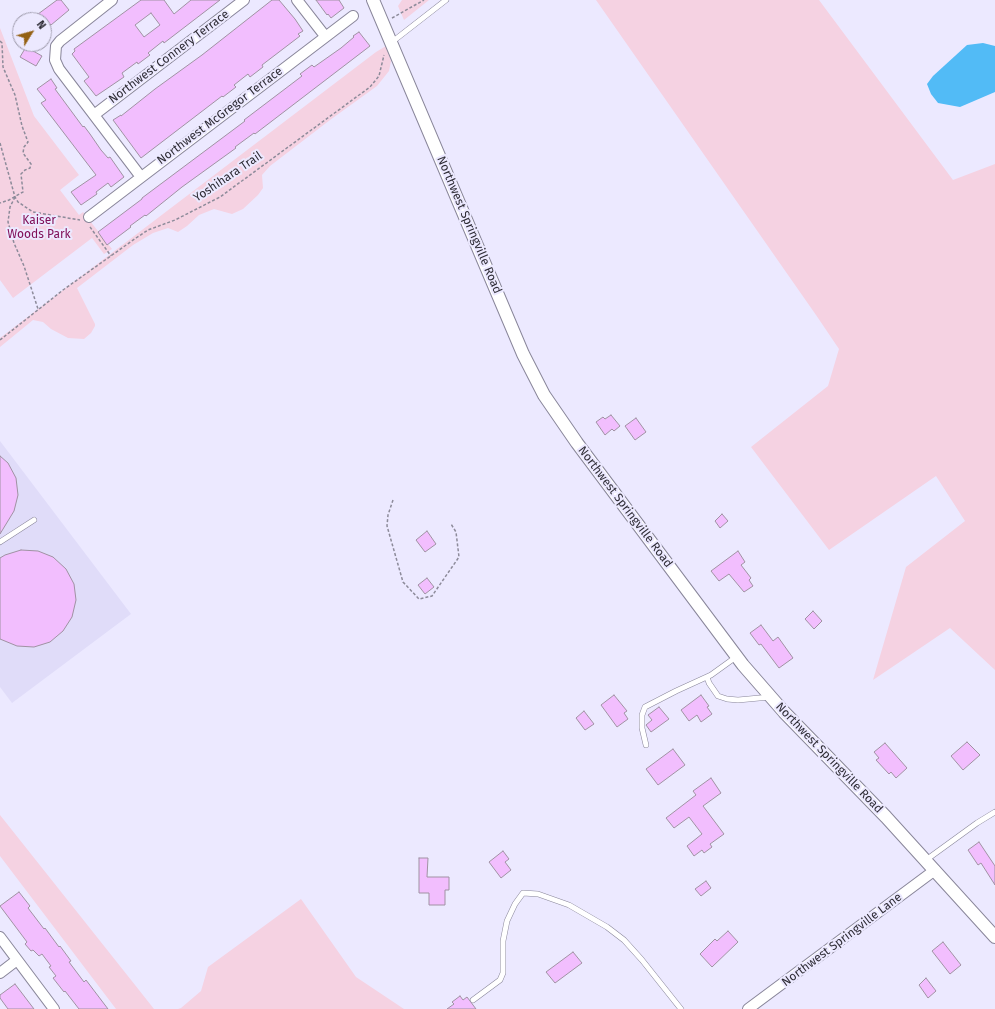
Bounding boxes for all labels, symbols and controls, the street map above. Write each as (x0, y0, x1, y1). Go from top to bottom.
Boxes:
street label: Northwest Connery Terrace (106, 7, 232, 107)
north arrow (12, 12, 52, 52)
text: N (34, 18, 49, 32)
street label: Northwest McGregor Terrace (154, 64, 286, 168)
street label: Yoshihara Trail (191, 149, 265, 205)
street label: Northwest Springville Road (433, 154, 505, 296)
park label: Kaiser Woods Park (7, 214, 71, 242)
street label: Northwest Springville Road (575, 444, 675, 570)
street label: Northwest Springville Road (772, 700, 886, 816)
street label: Northwest Springville Lane (779, 890, 905, 990)

